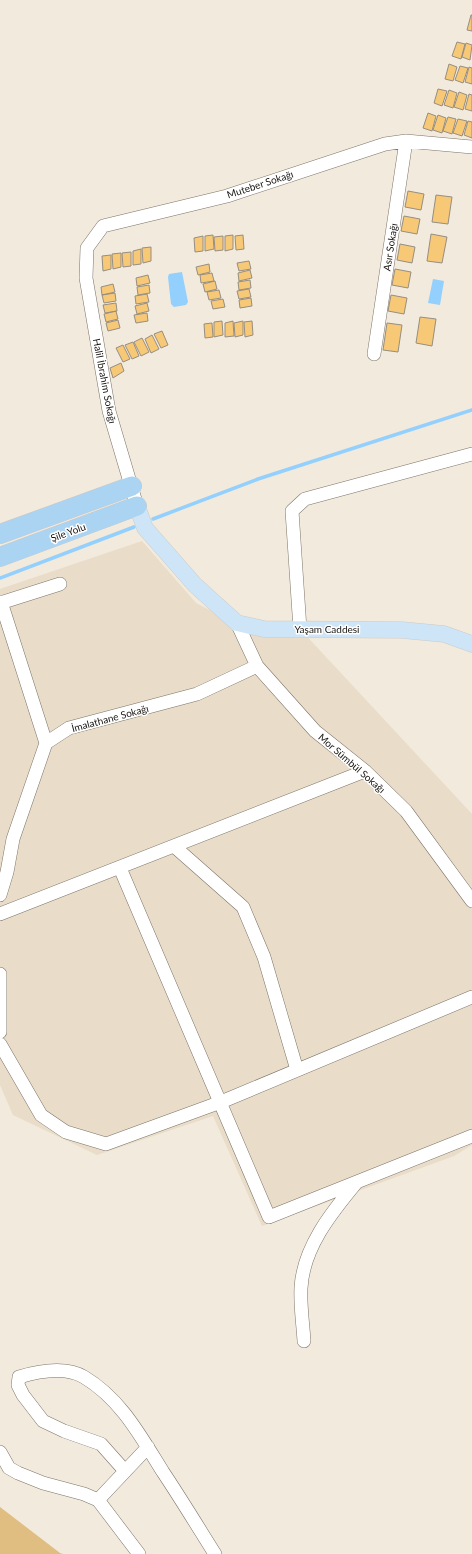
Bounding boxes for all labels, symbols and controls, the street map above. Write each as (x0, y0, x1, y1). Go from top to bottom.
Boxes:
street label: Muteber Sokağı (225, 168, 295, 200)
street label: Asır Sokağı (380, 222, 400, 272)
street label: Halil İbrahim Sokağı (91, 337, 119, 425)
street label: Şile Yolu (49, 520, 87, 544)
street label: Yaşam Caddesi (294, 623, 360, 635)
street label: İmalathane Sokağı (70, 702, 150, 734)
street label: Mor Sümbül Sokağı (316, 731, 388, 795)

